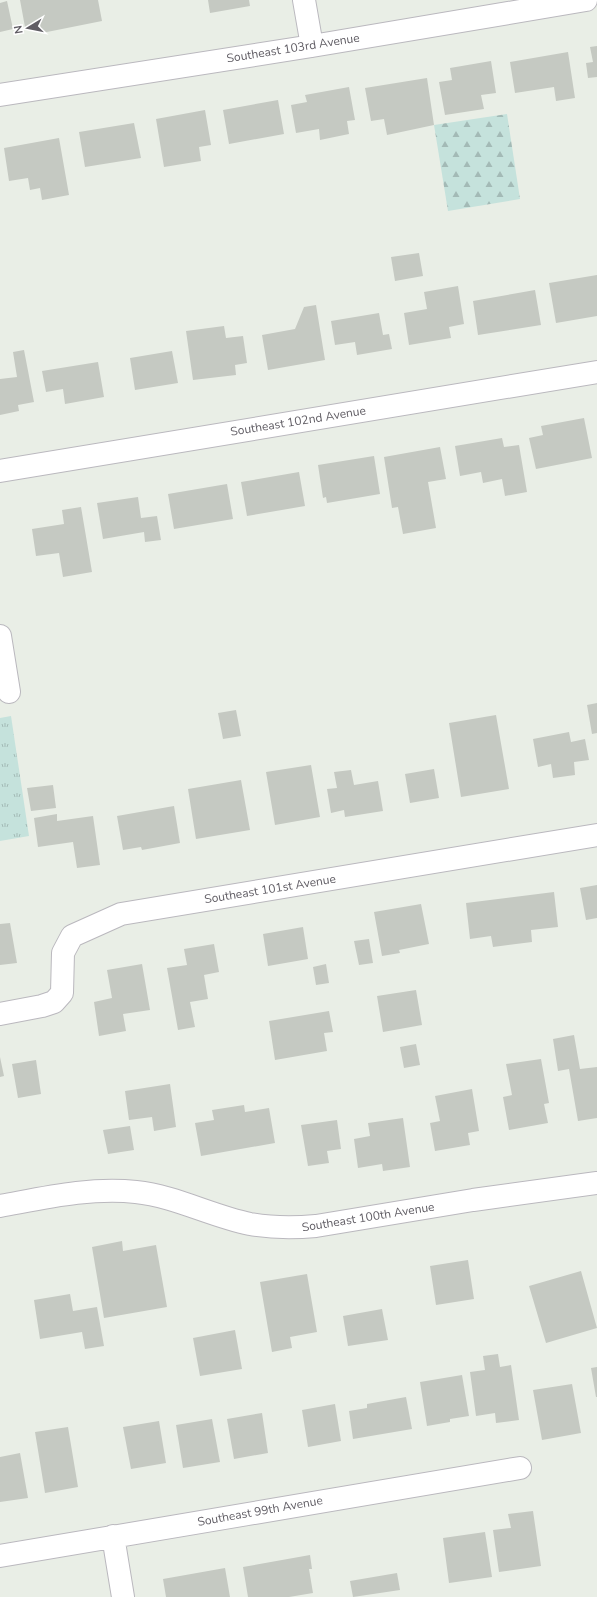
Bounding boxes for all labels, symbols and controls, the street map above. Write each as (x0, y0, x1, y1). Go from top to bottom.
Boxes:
north arrow (8, 8, 48, 48)
text: N (11, 24, 27, 35)
street label: Southeast 103rd Avenue (225, 30, 361, 66)
street label: Southeast 102nd Avenue (229, 402, 367, 440)
street label: Southeast 101st Avenue (203, 871, 337, 907)
street label: Southeast 100th Avenue (301, 1199, 435, 1235)
street label: Southeast 99th Avenue (196, 1492, 324, 1530)

